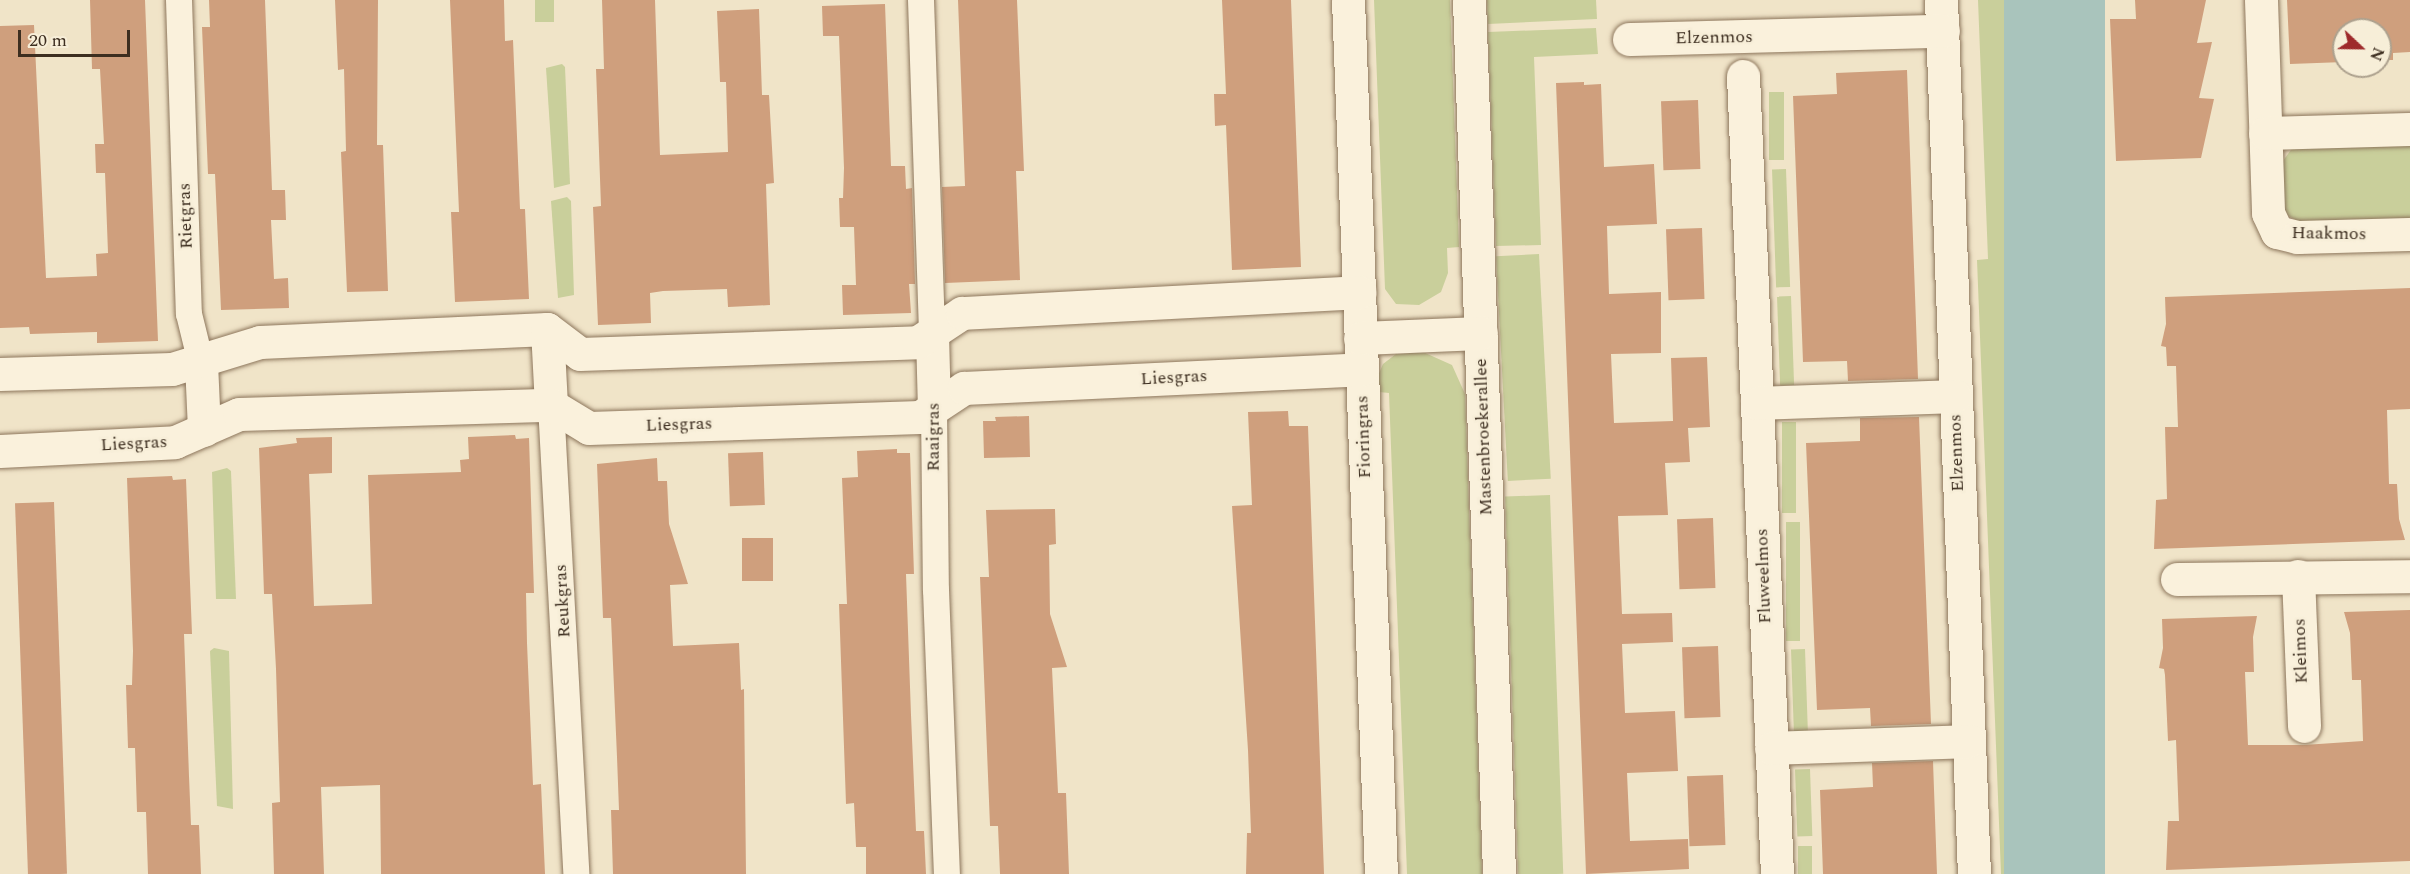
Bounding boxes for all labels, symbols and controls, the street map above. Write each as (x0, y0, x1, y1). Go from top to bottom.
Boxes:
scale bar (21, 18, 134, 56)
north arrow (2332, 18, 2392, 78)
text: 20 m (29, 27, 67, 54)
street label: Elzenmos (1675, 27, 1753, 49)
text: N (2363, 43, 2390, 65)
street label: Rietgras (174, 183, 198, 249)
street label: Haakmos (2291, 223, 2367, 245)
street label: Mastenbroekerallee (1470, 358, 1498, 516)
street label: Liesgras (1140, 365, 1208, 391)
street label: Fioringras (1352, 395, 1376, 479)
street label: Raaigras (923, 403, 945, 471)
street label: Liesgras (645, 413, 713, 437)
street label: Elzenmos (1945, 414, 1969, 492)
street label: Liesgras (100, 431, 168, 457)
street label: Fluweelmos (1752, 528, 1776, 624)
street label: Reukgras (550, 564, 576, 638)
street label: Kleimos (2289, 618, 2313, 684)

